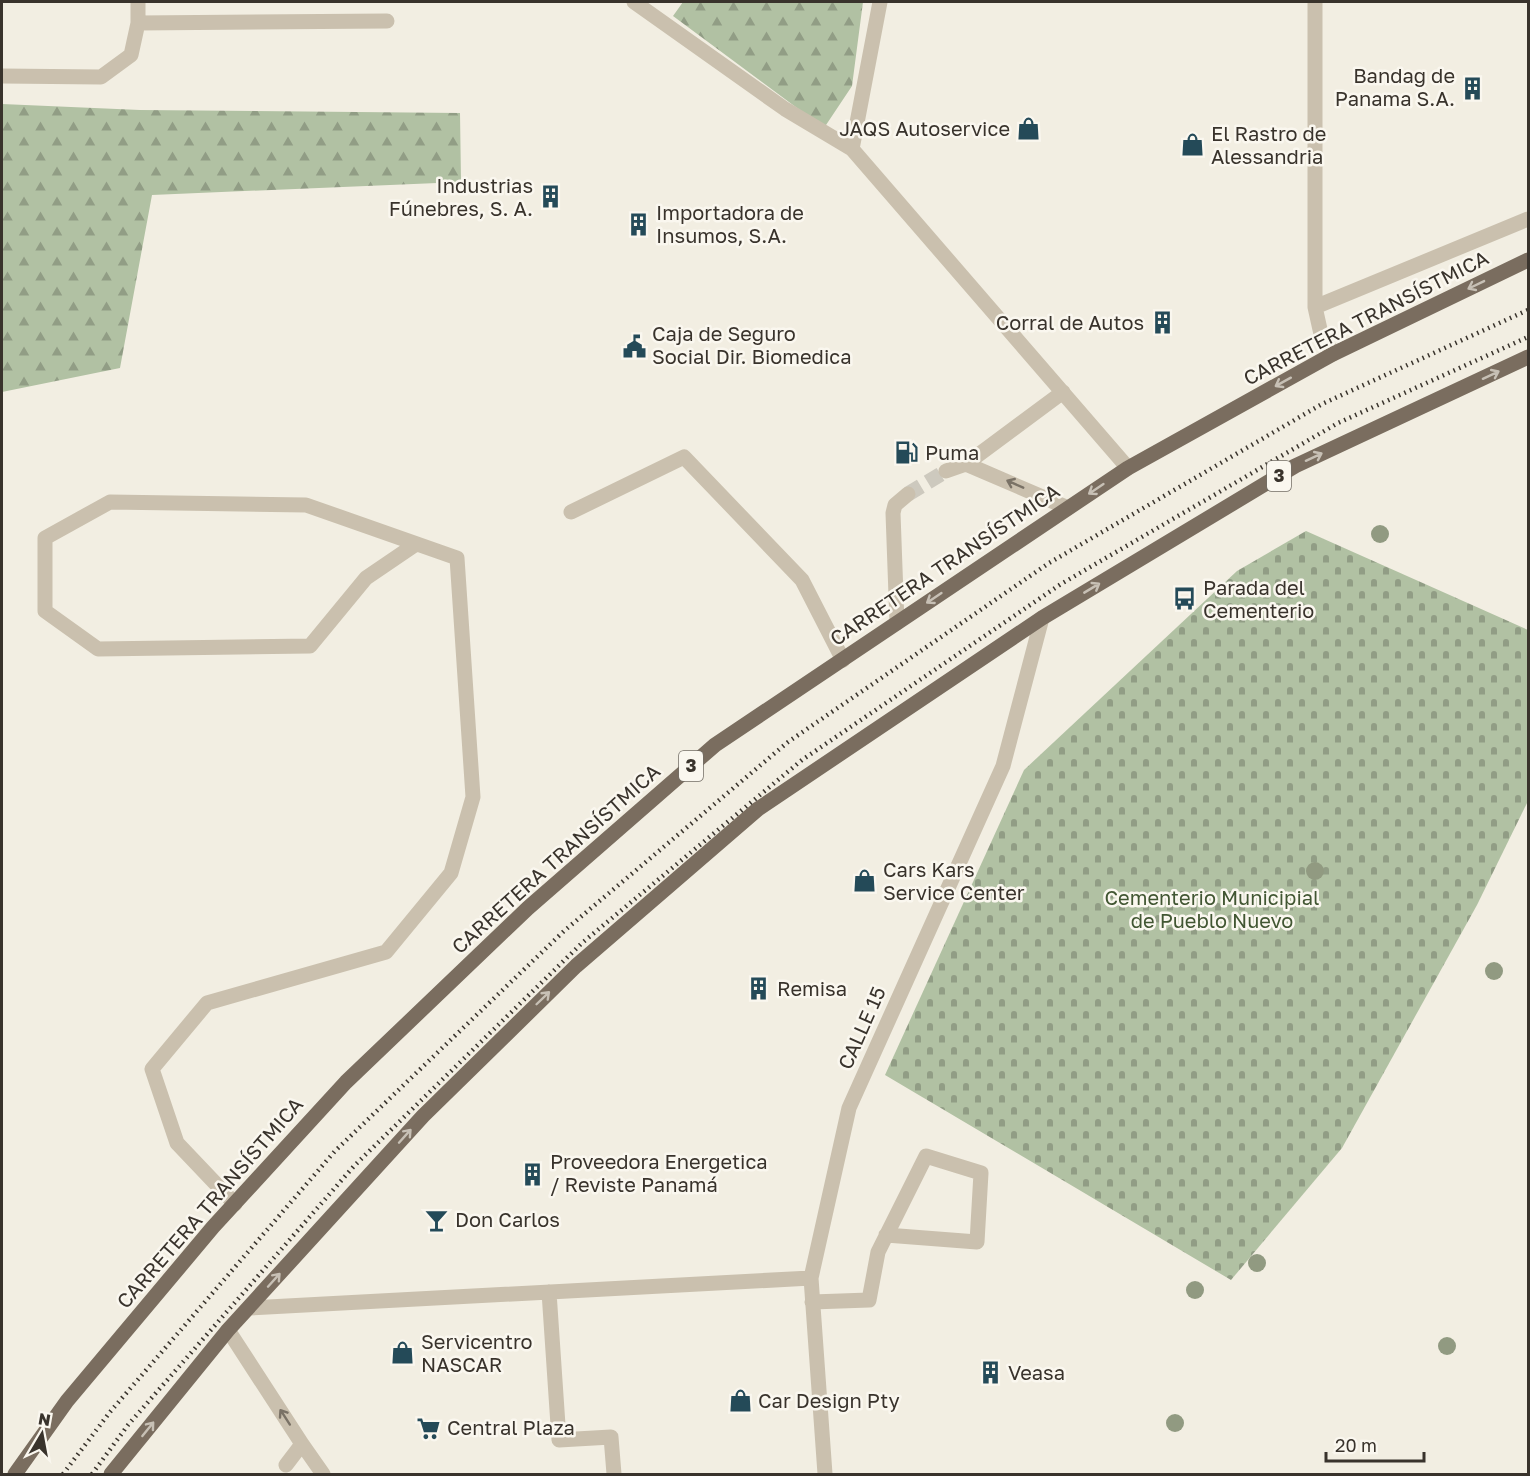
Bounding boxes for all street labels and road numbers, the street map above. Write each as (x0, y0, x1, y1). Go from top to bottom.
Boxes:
street label: CARRETERA TRANSÍSTMICA (1239, 245, 1492, 389)
road number: 3 (1267, 461, 1291, 491)
street label: CARRETERA TRANSÍSTMICA (825, 478, 1064, 650)
road number: 3 (679, 751, 703, 781)
street label: CARRETERA TRANSÍSTMICA (446, 758, 664, 958)
street label: CALLE 15 (832, 983, 890, 1073)
street label: CARRETERA TRANSÍSTMICA (111, 1092, 307, 1313)

